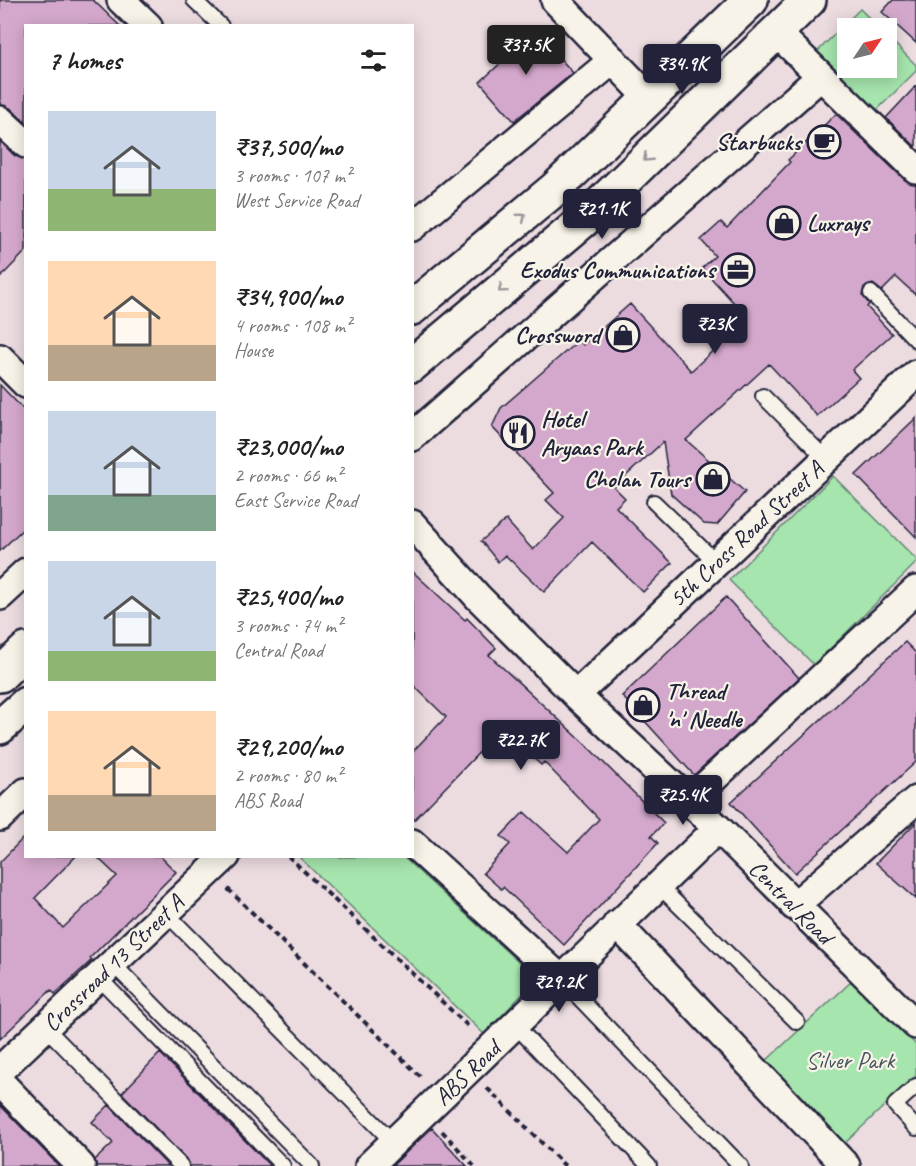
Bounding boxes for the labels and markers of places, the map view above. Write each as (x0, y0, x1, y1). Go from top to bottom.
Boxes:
pin: ₹37.5K (477, 25, 575, 76)
pin: ₹34.9K (633, 44, 731, 95)
cafe icon: Starbucks (806, 124, 842, 160)
place label: Starbucks (716, 127, 804, 157)
pin: ₹21.1K (553, 189, 651, 240)
shop icon: Luxrays (766, 205, 802, 241)
place label: Luxrays (807, 208, 871, 238)
office icon: Exodus Communications (720, 252, 756, 288)
place label: Exodus Communications (520, 255, 718, 285)
pin: ₹23K (679, 304, 751, 355)
shop icon: Crossword (605, 317, 641, 353)
place label: Crossword (515, 320, 604, 350)
place label: Hotel Aryaas Park (541, 404, 645, 462)
restaurant icon: Hotel Aryaas Park (500, 415, 536, 451)
shop icon: Cholan Tours (695, 461, 731, 497)
place label: Cholan Tours (584, 464, 693, 494)
place label: Thread 'n' Needle (666, 676, 743, 734)
shop icon: Thread 'n' Needle (625, 687, 661, 723)
pin: ₹22.7K (472, 720, 570, 771)
pin: ₹25.4K (634, 775, 732, 826)
pin: ₹29.2K (510, 962, 608, 1013)

